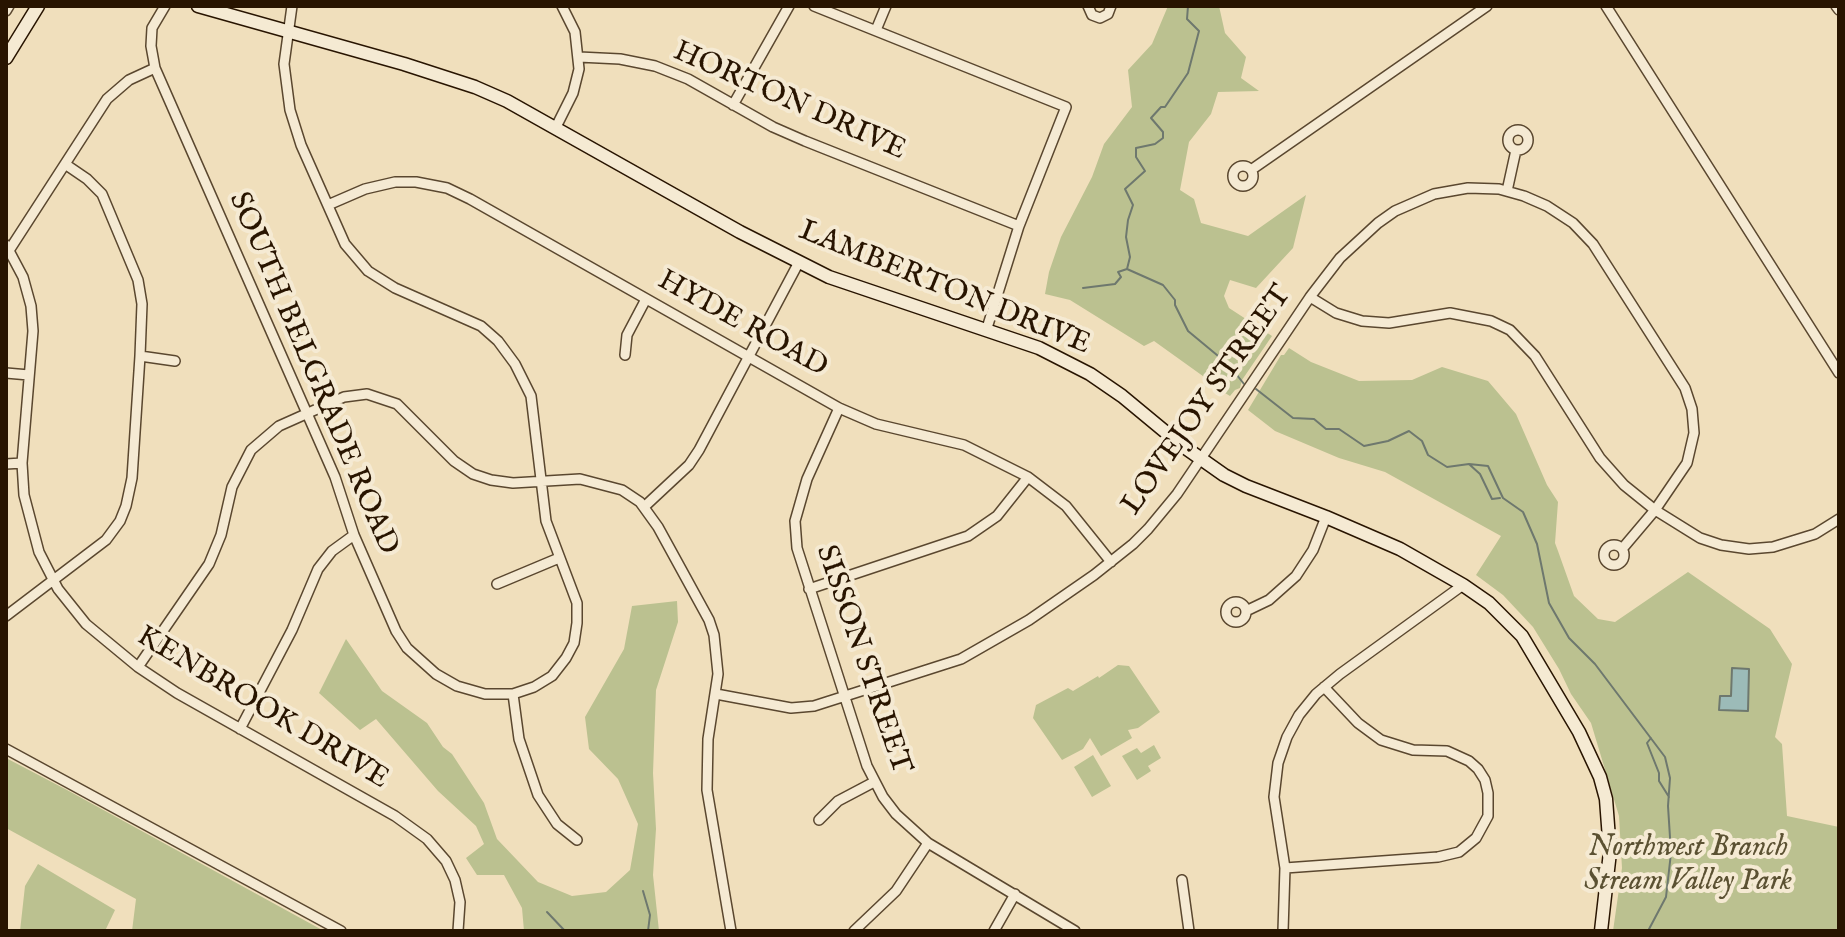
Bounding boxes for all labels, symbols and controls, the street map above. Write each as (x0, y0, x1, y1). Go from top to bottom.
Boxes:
street label: HORTON DRIVE (667, 35, 911, 169)
street label: SOUTH BELGRADE ROAD (219, 187, 405, 561)
street label: LAMBERTON DRIVE (793, 214, 1095, 364)
street label: HYDE ROAD (651, 264, 833, 386)
street label: LOVEJOY STREET (1115, 279, 1301, 523)
street label: SISSON STREET (806, 541, 918, 779)
street label: KENBROOK DRIVE (129, 620, 395, 798)
park label: Northwest Branch Stream Valley Park (1584, 831, 1792, 902)

